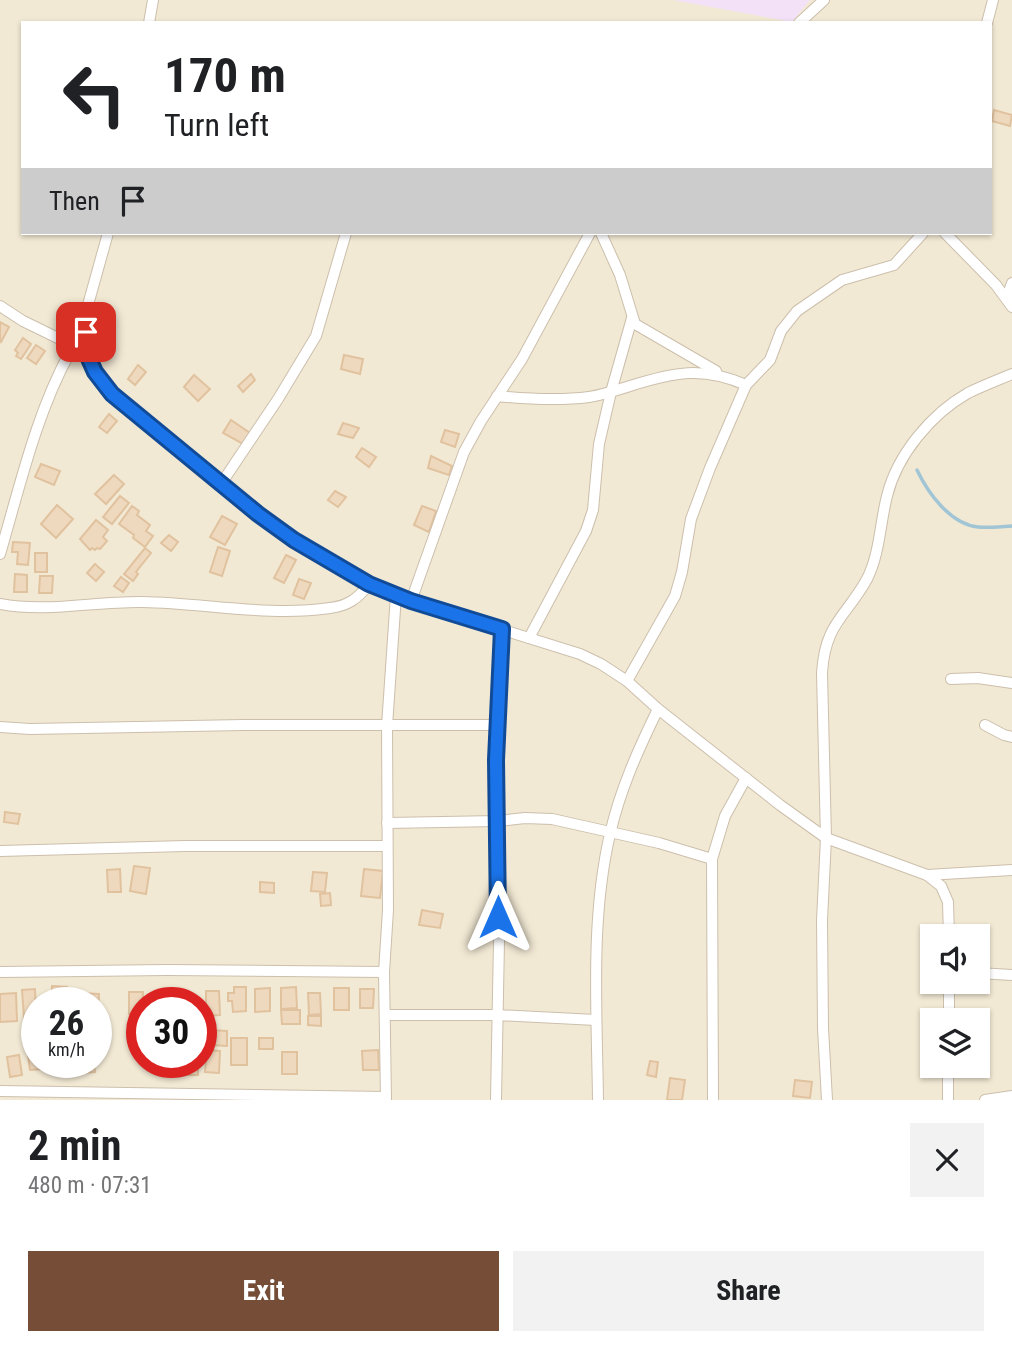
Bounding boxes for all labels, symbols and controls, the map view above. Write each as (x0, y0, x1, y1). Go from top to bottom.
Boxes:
text: 170 m (164, 47, 286, 104)
icon: left (49, 49, 140, 140)
text: Turn left (164, 106, 269, 144)
icon: arrive (114, 182, 152, 220)
text: Then (49, 186, 100, 216)
pin (56, 302, 116, 362)
icon: arrive (67, 313, 105, 351)
position arrow (461, 880, 535, 954)
map controls (920, 924, 990, 1078)
button: sound (920, 924, 990, 994)
speed limit sign: 30 (126, 987, 217, 1078)
text: 26 (49, 1003, 84, 1044)
button: layers (920, 1008, 990, 1078)
text: km/h (48, 1039, 85, 1060)
text: 2 min (28, 1121, 121, 1170)
button: close (910, 1123, 984, 1197)
text: 480 m · 07:31 (28, 1172, 152, 1199)
button: Exit (28, 1251, 499, 1331)
button: Share (513, 1251, 984, 1331)

